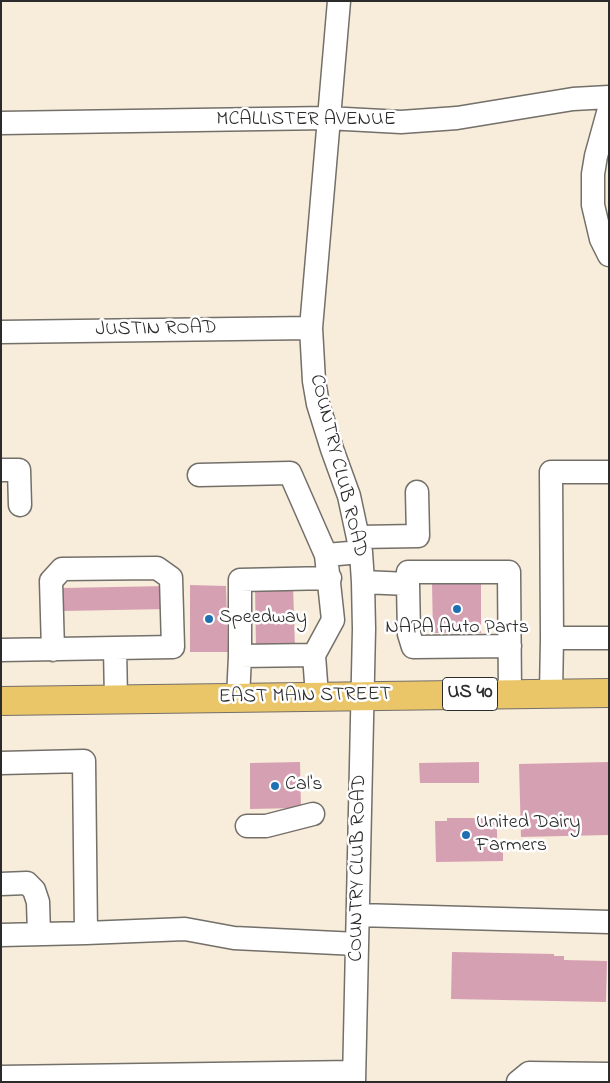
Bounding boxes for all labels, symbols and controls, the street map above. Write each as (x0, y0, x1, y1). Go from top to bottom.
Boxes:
street label: MCALLISTER AVENUE (216, 109, 396, 133)
street label: JUSTIN ROAD (95, 317, 217, 343)
street label: COUNTRY CLUB ROAD (303, 372, 371, 560)
marker: NAPA Auto Parts (451, 603, 463, 615)
place label: Speedway (219, 607, 307, 631)
marker: Speedway (203, 613, 215, 625)
place label: NAPA Auto Parts (385, 617, 529, 641)
road number: US 40 (442, 678, 498, 711)
street label: EAST MAIN STREET (219, 683, 391, 711)
place label: Cal's (285, 774, 322, 798)
street label: COUNTRY CLUB ROAD (345, 774, 373, 962)
marker: Cal's (269, 780, 281, 792)
place label: United Dairy Farmers (476, 812, 580, 859)
marker: United Dairy Farmers (460, 829, 472, 841)

